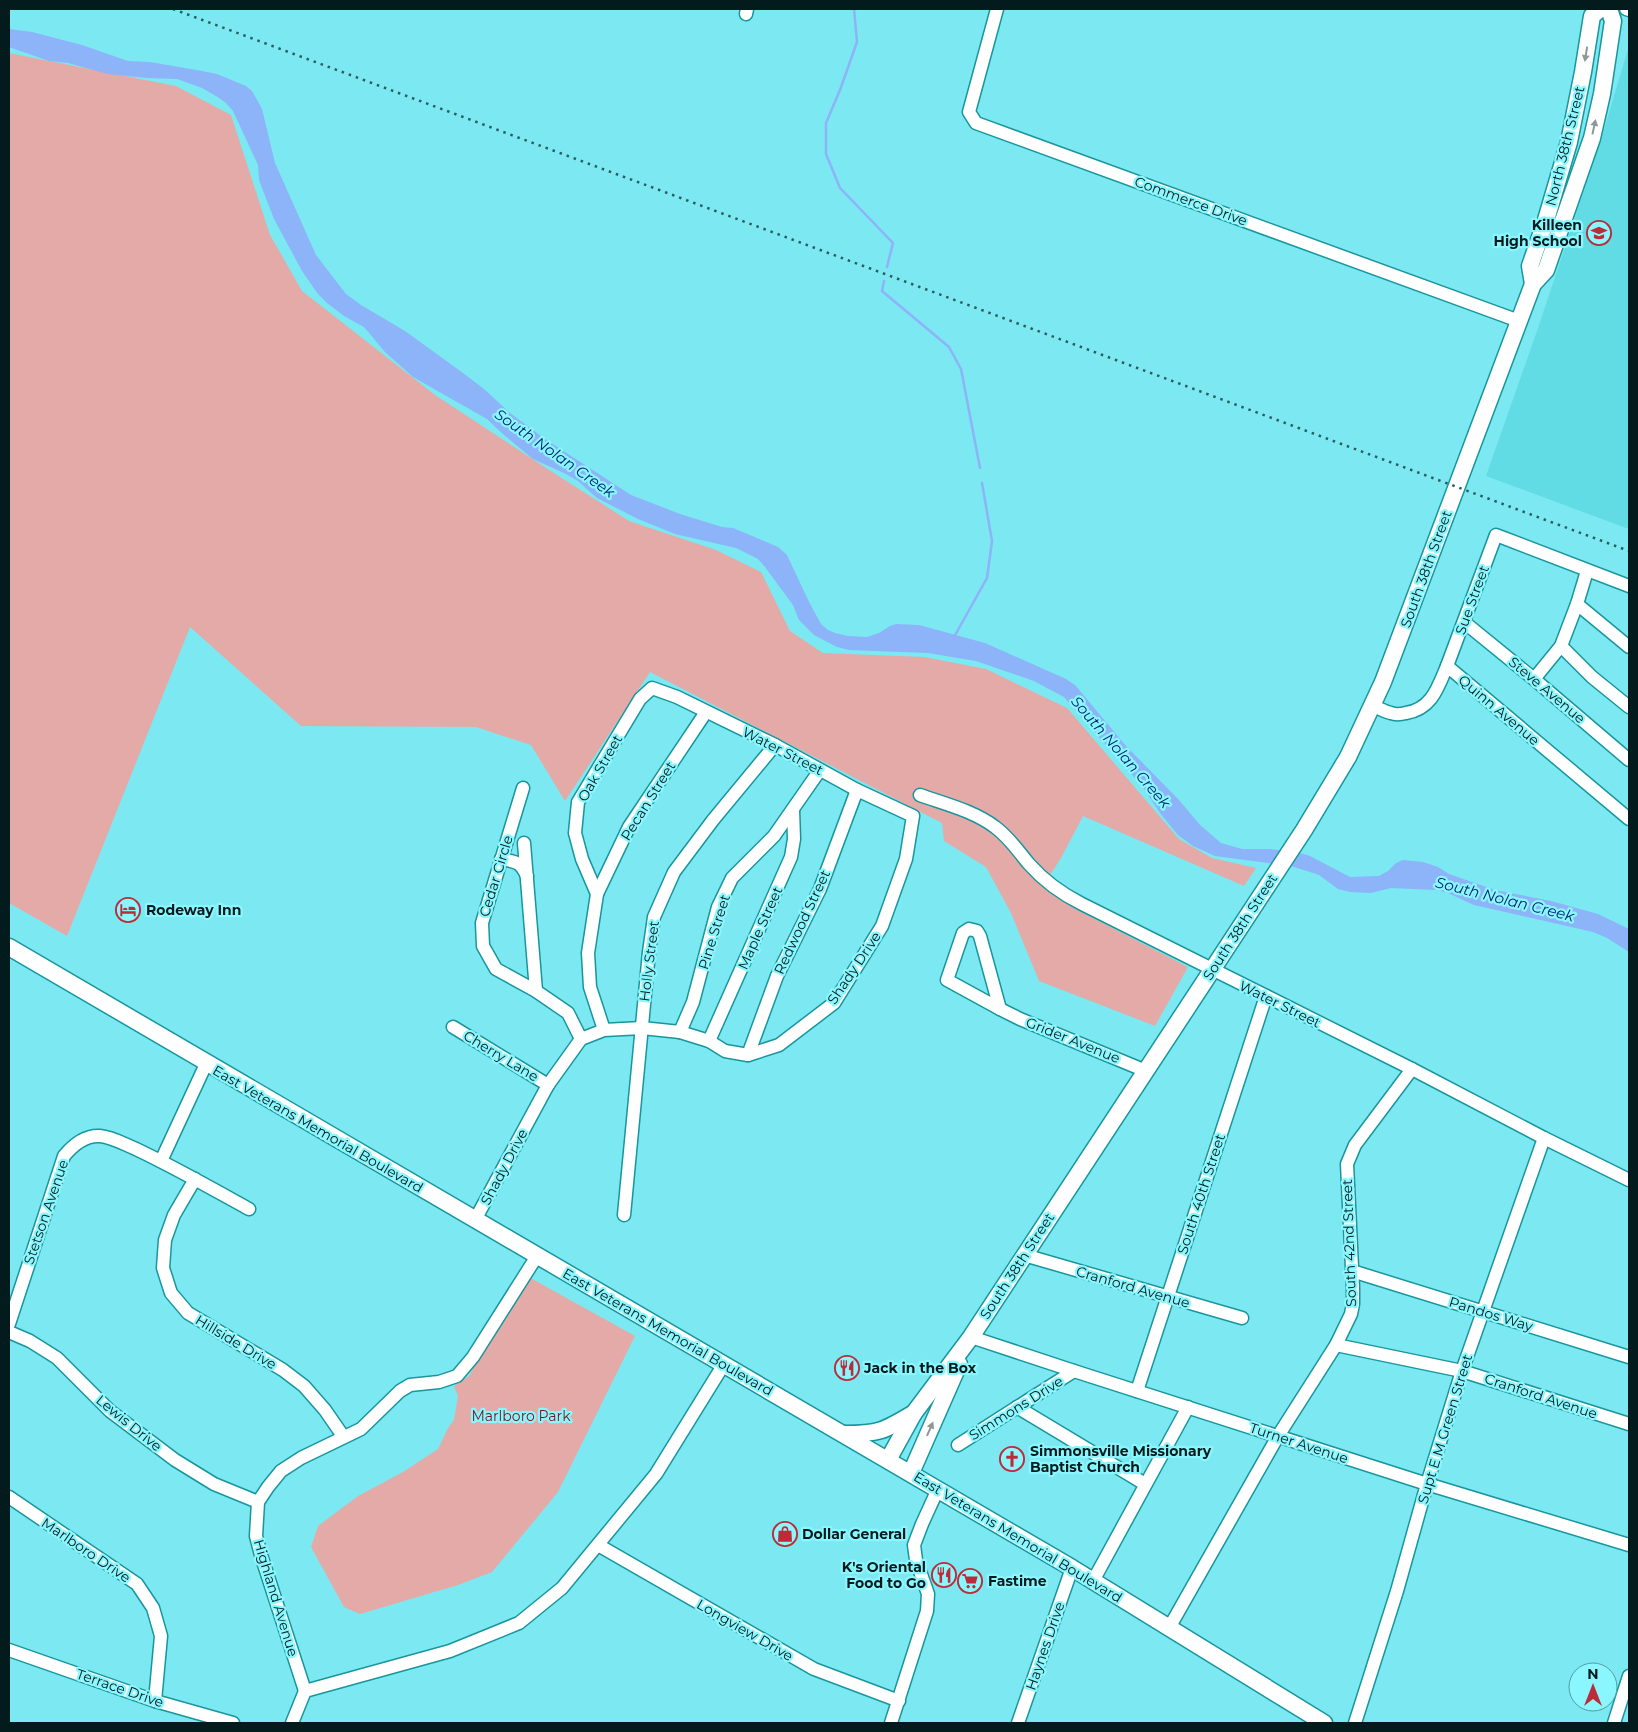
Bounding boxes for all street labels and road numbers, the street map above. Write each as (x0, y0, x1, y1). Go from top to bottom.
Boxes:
street label: North 38th Street (1541, 84, 1589, 208)
street label: Commerce Drive (1132, 172, 1250, 230)
street label: South 38th Street (1396, 508, 1456, 630)
street label: Sue Street (1451, 563, 1493, 637)
street label: Steve Avenue (1505, 653, 1589, 727)
street label: Quinn Avenue (1455, 671, 1543, 749)
street label: Water Street (739, 723, 827, 779)
street label: Oak Street (574, 731, 627, 805)
street label: Pecan Street (617, 758, 680, 844)
street label: Cedar Circle (475, 833, 517, 919)
street label: Redwood Street (770, 867, 834, 977)
street label: South 38th Street (1199, 870, 1281, 984)
street label: Maple Street (734, 883, 787, 972)
street label: Pine Street (694, 892, 734, 972)
street label: Holly Street (635, 919, 663, 1002)
street label: Shady Drive (823, 928, 885, 1008)
street label: Water Street (1236, 977, 1324, 1032)
street label: Grider Avenue (1023, 1013, 1123, 1067)
street label: Cherry Lane (460, 1027, 542, 1085)
street label: East Veterans Memorial Boulevard (210, 1061, 426, 1197)
street label: Shady Drive (476, 1126, 532, 1208)
street label: South 40th Street (1173, 1131, 1229, 1256)
street label: Stetson Avenue (20, 1157, 72, 1267)
street label: South 42nd Street (1338, 1179, 1360, 1307)
street label: South 38th Street (976, 1209, 1058, 1323)
street label: Cranford Avenue (1074, 1262, 1192, 1312)
street label: East Veterans Memorial Boulevard (560, 1264, 776, 1400)
street label: Pandos Way (1447, 1293, 1535, 1335)
street label: Hillside Drive (192, 1311, 280, 1373)
street label: Supt E M Green Street (1414, 1352, 1476, 1506)
street label: Cranford Avenue (1482, 1369, 1600, 1423)
street label: Simmons Drive (966, 1372, 1066, 1444)
street label: Lewis Drive (92, 1391, 166, 1455)
street label: Turner Avenue (1247, 1419, 1351, 1467)
street label: East Veterans Memorial Boulevard (910, 1467, 1126, 1607)
street label: Marlboro Drive (38, 1514, 134, 1586)
street label: Highland Avenue (250, 1537, 302, 1659)
street label: Longview Drive (694, 1595, 796, 1665)
street label: Haynes Drive (1022, 1600, 1068, 1692)
street label: Terrace Drive (74, 1665, 166, 1711)

